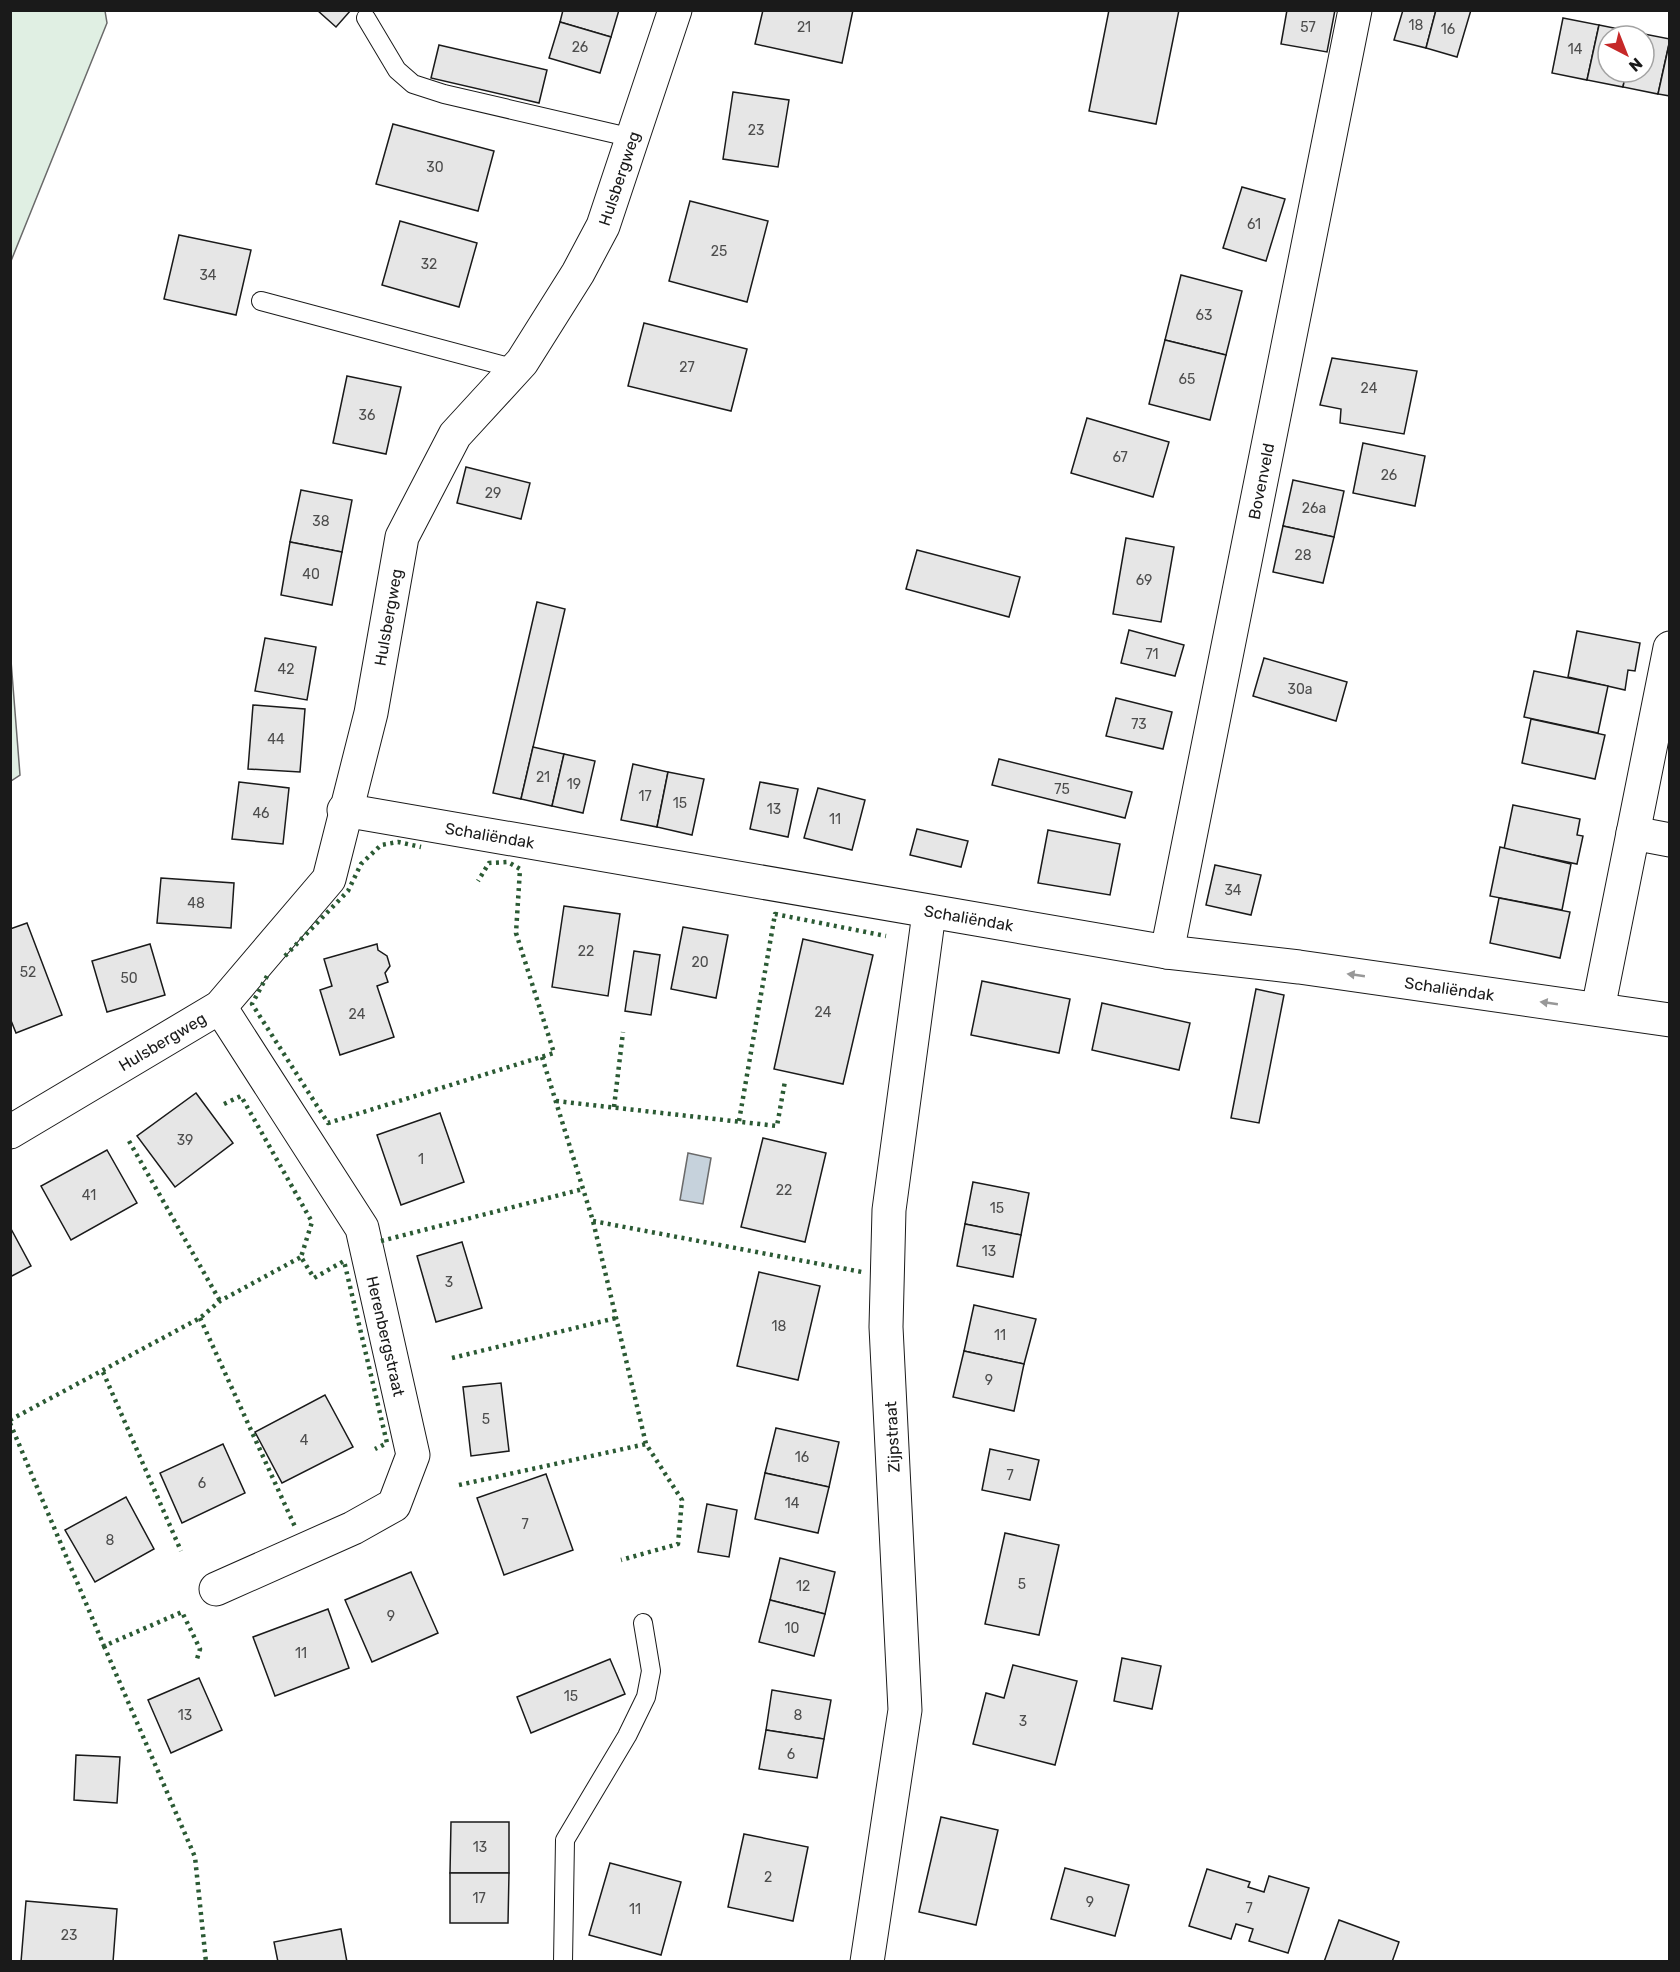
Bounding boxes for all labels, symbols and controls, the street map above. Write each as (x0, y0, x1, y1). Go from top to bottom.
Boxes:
house number: 18 (1409, 17, 1424, 34)
house number: 21 (797, 19, 811, 36)
house number: 57 (1300, 19, 1316, 36)
house number: 16 (1441, 21, 1455, 38)
north arrow (1596, 24, 1656, 84)
house number: 26 (572, 39, 588, 56)
house number: 14 (1568, 41, 1583, 58)
text: N (1625, 54, 1646, 76)
house number: 23 (748, 122, 764, 139)
street label: Hulsbergweg (595, 129, 644, 228)
house number: 30 (426, 159, 444, 176)
house number: 61 (1247, 216, 1261, 233)
house number: 25 (711, 243, 727, 260)
house number: 32 (421, 256, 437, 273)
house number: 34 (199, 267, 217, 284)
house number: 63 (1196, 307, 1212, 324)
house number: 27 (679, 359, 695, 376)
house number: 65 (1179, 371, 1195, 388)
house number: 24 (1361, 380, 1378, 397)
house number: 36 (359, 407, 375, 424)
street label: Bovenveld (1245, 441, 1278, 521)
house number: 67 (1112, 449, 1128, 466)
house number: 26 (1381, 467, 1397, 484)
house number: 29 (485, 485, 501, 502)
house number: 26a (1302, 500, 1326, 517)
house number: 38 (312, 513, 330, 530)
house number: 28 (1294, 547, 1312, 564)
house number: 40 (302, 566, 320, 583)
street label: Hulsbergweg (370, 567, 406, 667)
house number: 69 (1136, 572, 1152, 589)
house number: 71 (1145, 646, 1159, 663)
house number: 42 (278, 661, 294, 678)
house number: 30a (1287, 681, 1313, 698)
house number: 73 (1131, 716, 1147, 733)
house number: 44 (267, 731, 285, 748)
house number: 21 (536, 769, 550, 786)
house number: 19 (567, 776, 581, 793)
house number: 75 (1054, 781, 1070, 798)
house number: 17 (638, 788, 652, 805)
house number: 15 (673, 795, 687, 812)
house number: 13 (767, 801, 781, 818)
house number: 46 (252, 805, 270, 822)
house number: 11 (829, 811, 841, 828)
street label: Schaliëndak (444, 819, 537, 853)
house number: 34 (1224, 882, 1242, 899)
house number: 48 (187, 895, 205, 912)
street label: Schaliëndak (922, 901, 1016, 935)
house number: 22 (578, 943, 594, 960)
house number: 20 (691, 954, 709, 971)
house number: 52 (20, 964, 36, 981)
house number: 50 (120, 970, 138, 987)
one-way arrow (1347, 970, 1366, 979)
street label: Schaliëndak (1403, 973, 1496, 1005)
one-way arrow (1540, 998, 1559, 1007)
house number: 24 (815, 1004, 832, 1021)
house number: 24 (349, 1006, 366, 1023)
street label: Hulsbergweg (115, 1009, 209, 1075)
house number: 39 (177, 1132, 193, 1149)
house number: 1 (418, 1151, 424, 1168)
house number: 22 (776, 1182, 792, 1199)
house number: 41 (82, 1187, 96, 1204)
house number: 15 (990, 1200, 1004, 1217)
house number: 13 (982, 1243, 996, 1260)
street label: Herenbergstraat (362, 1274, 409, 1398)
house number: 3 (445, 1274, 453, 1291)
house number: 18 (772, 1318, 787, 1335)
house number: 11 (994, 1327, 1006, 1344)
house number: 9 (985, 1372, 993, 1389)
street label: Zijpstraat (881, 1401, 904, 1473)
house number: 5 (482, 1411, 490, 1428)
house number: 4 (300, 1432, 309, 1449)
house number: 16 (795, 1449, 809, 1466)
house number: 7 (1006, 1467, 1014, 1484)
house number: 6 (198, 1475, 206, 1492)
house number: 14 (785, 1495, 800, 1512)
house number: 7 (521, 1516, 529, 1533)
house number: 8 (106, 1532, 115, 1549)
house number: 5 (1018, 1576, 1026, 1593)
house number: 12 (796, 1578, 810, 1595)
house number: 9 (387, 1608, 395, 1625)
house number: 10 (785, 1620, 800, 1637)
house number: 11 (295, 1645, 307, 1662)
house number: 15 (564, 1688, 578, 1705)
house number: 13 (178, 1707, 192, 1724)
house number: 8 (794, 1707, 803, 1724)
house number: 3 (1019, 1713, 1027, 1730)
house number: 6 (787, 1746, 795, 1763)
house number: 13 (473, 1839, 487, 1856)
house number: 2 (764, 1869, 772, 1886)
house number: 17 (472, 1890, 486, 1907)
house number: 9 (1086, 1894, 1094, 1911)
house number: 7 (1245, 1900, 1253, 1917)
house number: 11 (629, 1901, 641, 1918)
house number: 23 (61, 1927, 77, 1944)

